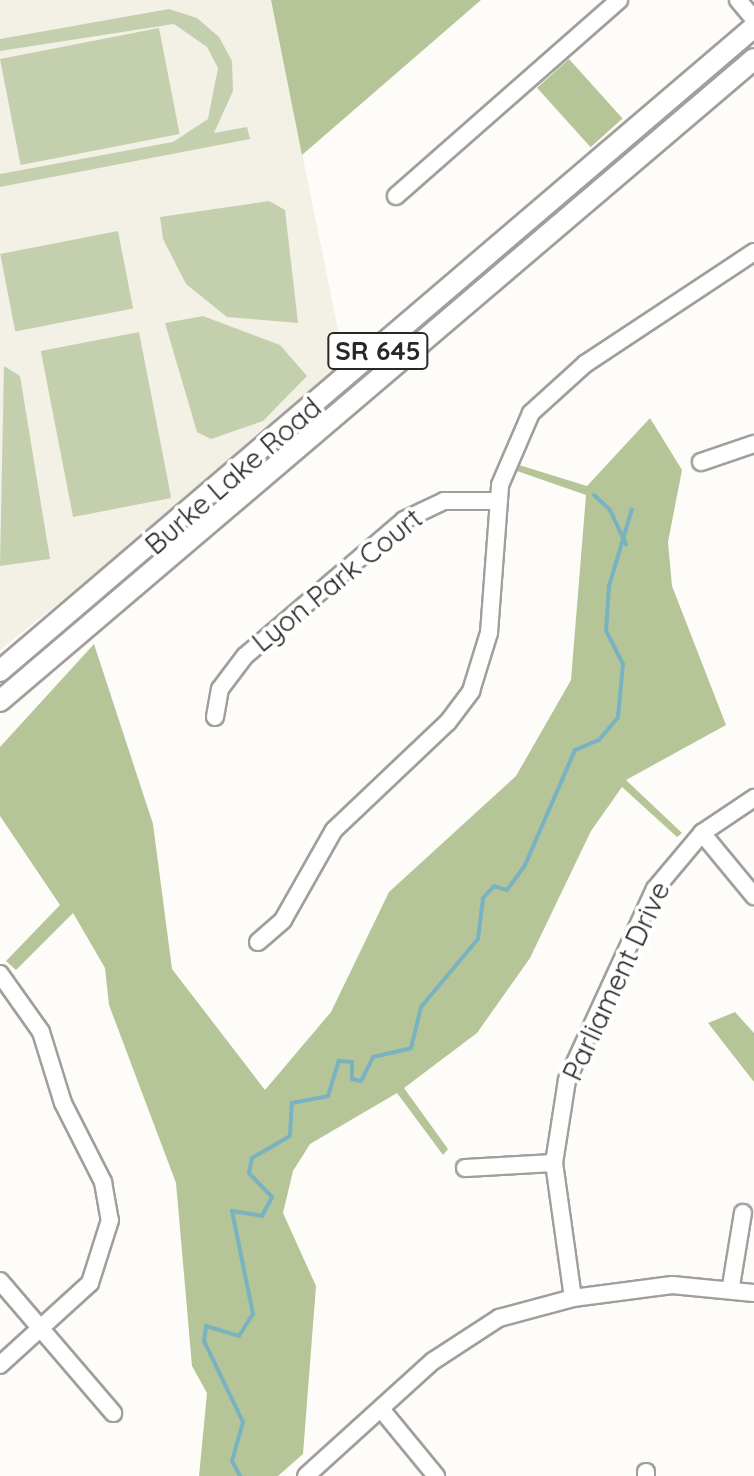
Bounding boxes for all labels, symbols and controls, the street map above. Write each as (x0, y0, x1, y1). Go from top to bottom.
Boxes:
road number: SR 645 (326, 329, 430, 373)
street label: Burke Lake Road (138, 391, 328, 561)
street label: Lyon Park Court (245, 501, 429, 659)
street label: Parliament Drive (555, 876, 677, 1086)

